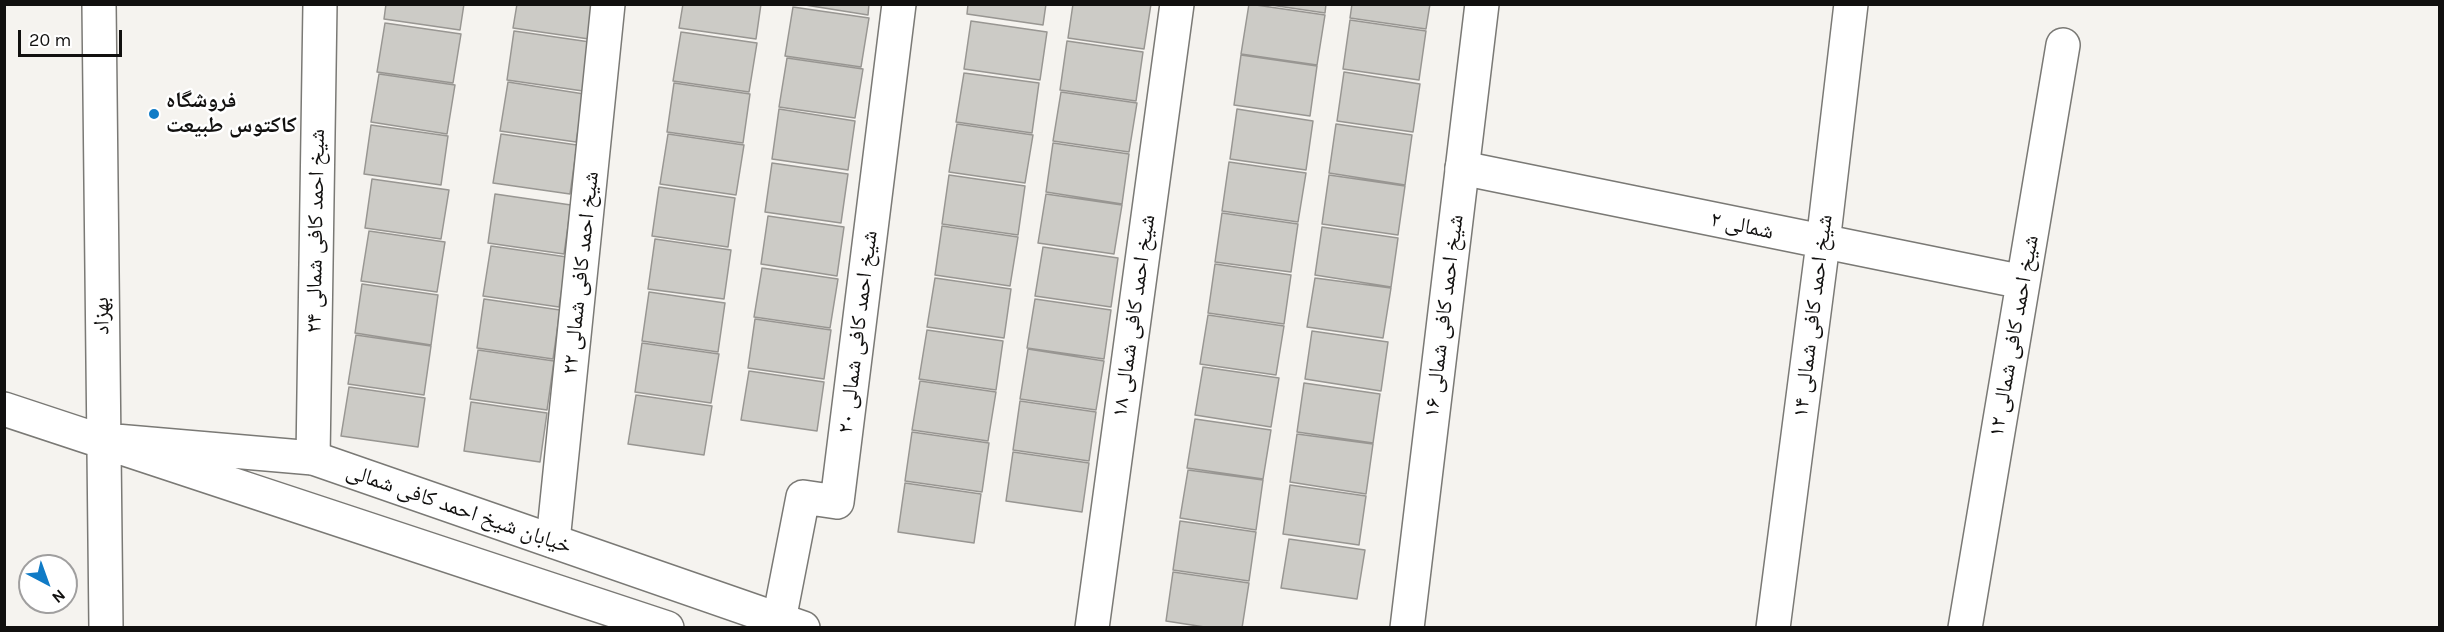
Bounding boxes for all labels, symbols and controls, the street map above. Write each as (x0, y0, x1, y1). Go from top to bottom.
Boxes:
scale bar (21, 18, 124, 56)
text: 20 m (29, 29, 71, 51)
place label: فروشگاه کاکتوس طبیعت (166, 88, 297, 140)
marker: فروشگاه کاکتوس طبیعت (147, 107, 161, 121)
street label: شیخ احمد کافی شمالی ۲۴ (301, 129, 331, 333)
street label: شیخ احمد کافی شمالی ۲۲ (557, 170, 605, 376)
street label: ۲ شمالی (1708, 206, 1776, 246)
street label: شیخ احمد کافی شمالی ۱۸ (1107, 213, 1161, 419)
street label: شیخ احمد کافی شمالی ۱۶ (1418, 213, 1470, 419)
street label: شیخ احمد کافی شمالی ۱۴ (1787, 213, 1839, 419)
street label: شیخ احمد کافی شمالی ۲۰ (832, 229, 884, 435)
street label: شیخ احمد کافی شمالی ۱۲ (1983, 233, 2045, 439)
street label: بهزاد (88, 297, 116, 335)
street label: خیابان شیخ احمد کافی شمالی (343, 458, 575, 560)
north arrow (18, 554, 78, 614)
text: N (48, 586, 69, 607)

